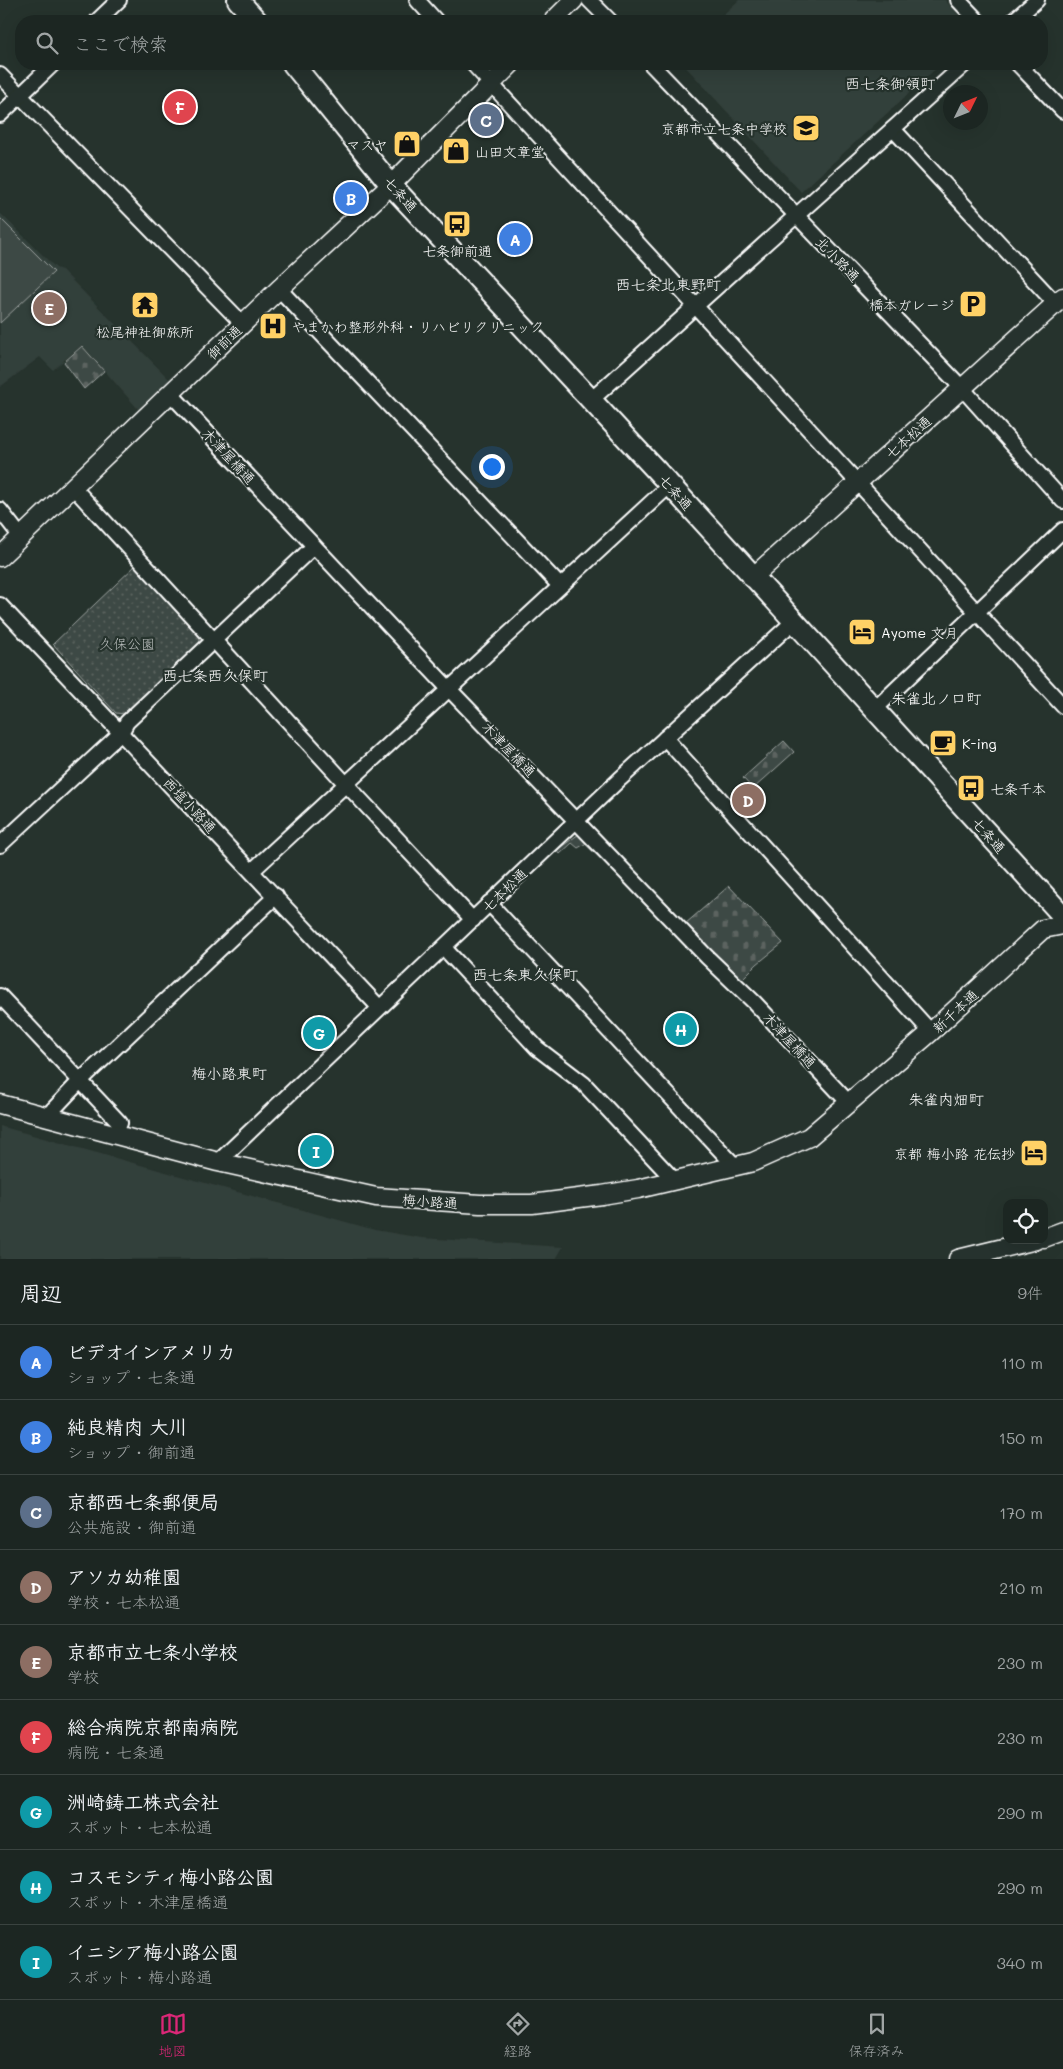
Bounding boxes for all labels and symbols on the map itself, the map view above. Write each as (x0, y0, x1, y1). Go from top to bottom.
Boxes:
district label: 西七条御領町 (845, 73, 936, 93)
north arrow (943, 85, 988, 130)
pin: F (164, 88, 196, 126)
pin: C (470, 101, 502, 139)
school or university icon: 京都市立七条中学校 (791, 113, 821, 143)
place label: 京都市立七条中学校 (661, 119, 787, 138)
shop icon: マスヤ (392, 129, 422, 159)
place label: マスヤ (346, 135, 388, 154)
shop icon: 山田文章堂 (441, 136, 471, 166)
place label: 山田文章堂 (475, 142, 545, 161)
street label: 七条通 (380, 172, 422, 216)
pin: B (335, 179, 367, 217)
bus stop icon: 七条御前通 (442, 209, 472, 239)
pin: A (499, 220, 531, 258)
street label: 北小路通 (812, 232, 864, 286)
place label: 七条御前通 (422, 241, 492, 260)
district label: 西七条北東野町 (615, 274, 721, 294)
pin: E (33, 289, 65, 327)
parking icon: 橋本ガレージ (958, 289, 988, 319)
temple icon: 松尾神社御旅所 (130, 290, 160, 320)
place label: 橋本ガレージ (869, 295, 954, 314)
hospital icon: やまかわ整形外科・リハビリクリニック (258, 311, 288, 341)
place label: やまかわ整形外科・リハビリクリニック (292, 317, 544, 336)
street label: 御前通 (202, 321, 246, 363)
place label: 松尾神社御旅所 (96, 322, 194, 341)
street label: 七本松通 (881, 411, 935, 463)
street label: 木津屋橋通 (198, 424, 260, 488)
your location (479, 454, 505, 480)
street label: 七条通 (655, 470, 697, 514)
hotel icon: Ayome 文月 (847, 617, 877, 647)
place label: Ayome 文月 (881, 623, 959, 642)
park label: 久保公園 (99, 634, 155, 653)
district label: 西七条西久保町 (162, 665, 268, 685)
district label: 朱雀北ノ口町 (891, 688, 982, 708)
street label: 木津屋橋通 (478, 717, 540, 781)
cafe icon: K-ing (928, 728, 958, 758)
place label: K-ing (962, 734, 997, 753)
street label: 西塩小路通 (159, 773, 221, 837)
bus stop icon: 七条千本 (956, 773, 986, 803)
place label: 七条千本 (990, 779, 1046, 798)
pin: D (732, 781, 764, 819)
street label: 七条通 (968, 813, 1010, 857)
street label: 七本松通 (477, 864, 531, 916)
district label: 西七条東久保町 (472, 964, 578, 984)
street label: 新千本通 (928, 985, 982, 1037)
street label: 木津屋橋通 (759, 1008, 821, 1072)
pin: H (665, 1010, 697, 1048)
pin: G (303, 1014, 335, 1052)
district label: 梅小路東町 (191, 1063, 267, 1083)
district label: 朱雀内畑町 (908, 1089, 984, 1109)
pin: I (300, 1132, 332, 1170)
hotel icon: 京都 梅小路 花伝抄 (1019, 1138, 1049, 1168)
place label: 京都 梅小路 花伝抄 (894, 1144, 1015, 1163)
street label: 梅小路通 (401, 1190, 459, 1212)

